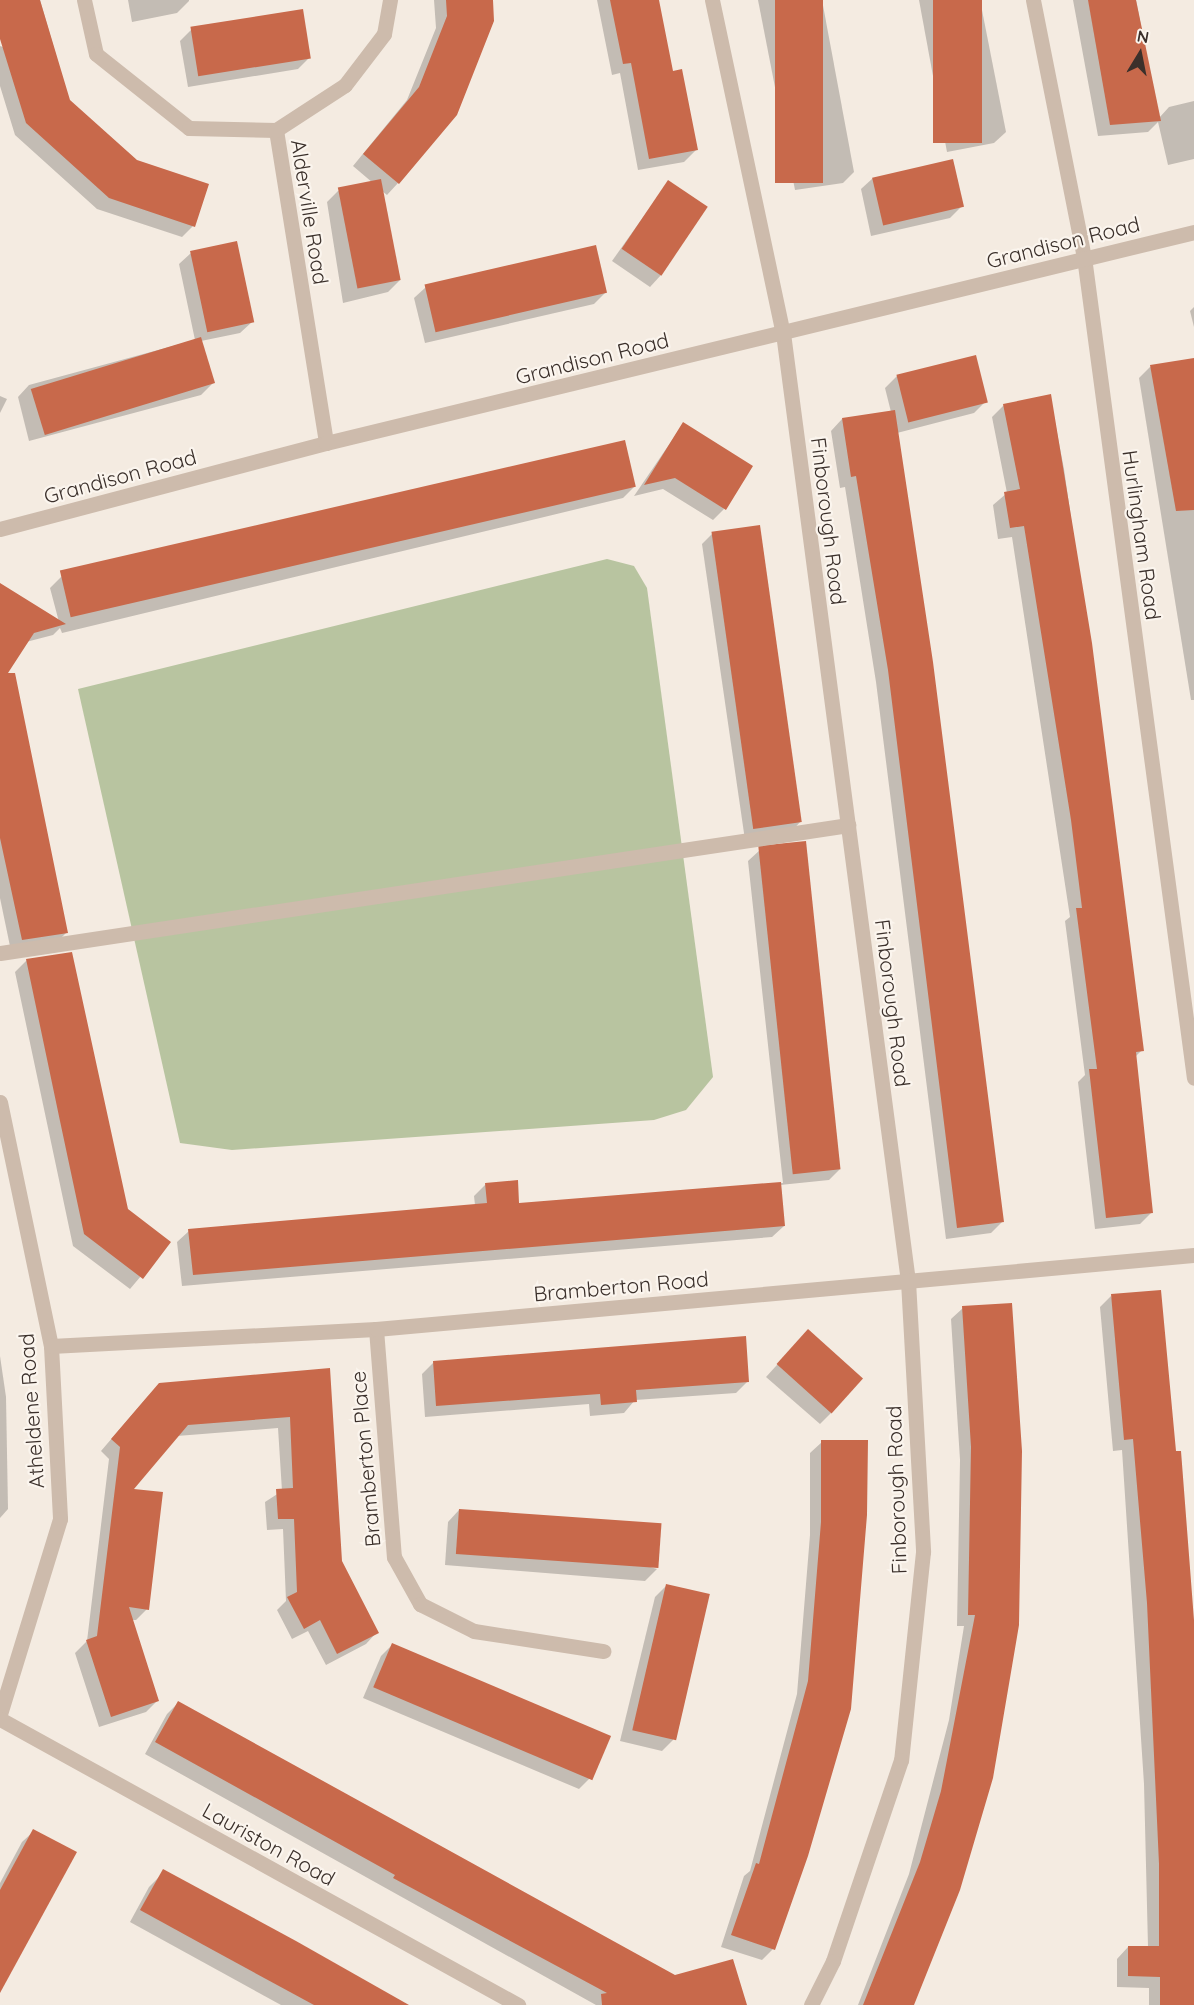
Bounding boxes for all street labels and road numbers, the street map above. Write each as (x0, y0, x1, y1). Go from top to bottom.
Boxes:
street label: Alderville Road (286, 138, 334, 286)
street label: Grandison Road (984, 211, 1142, 273)
street label: Grandison Road (513, 327, 671, 389)
street label: Finborough Road (806, 436, 852, 606)
street label: Grandison Road (41, 444, 199, 508)
street label: Hurlingham Road (1118, 448, 1166, 622)
street label: Finborough Road (870, 918, 916, 1088)
street label: Bramberton Road (532, 1266, 710, 1306)
street label: Atheldene Road (13, 1333, 49, 1489)
street label: Bramberton Place (345, 1370, 385, 1548)
street label: Finborough Road (880, 1405, 912, 1575)
street label: Lauriston Road (198, 1797, 340, 1891)

